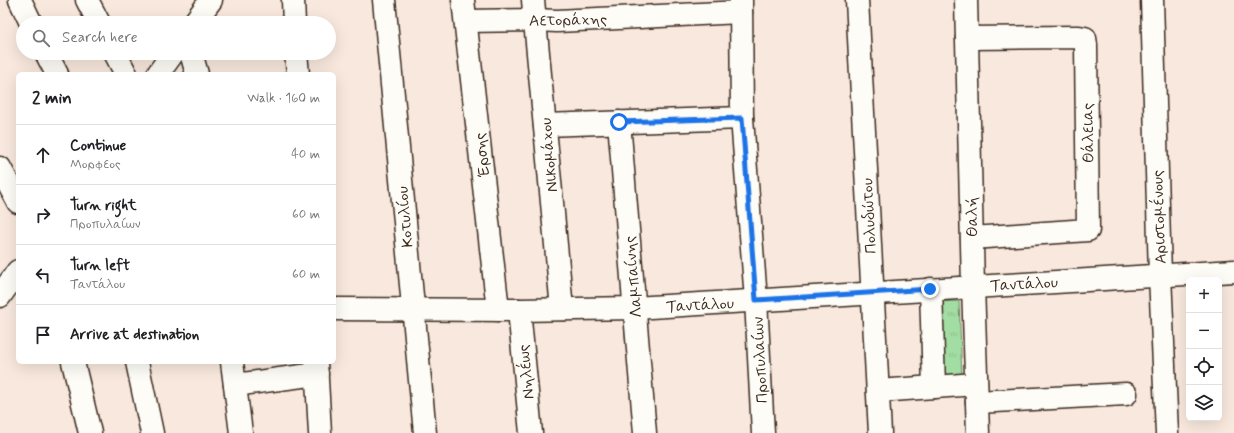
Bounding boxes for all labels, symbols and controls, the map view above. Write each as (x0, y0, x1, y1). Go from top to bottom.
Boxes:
street label: Αετοράχης (529, 9, 607, 32)
search box (16, 16, 336, 60)
icon: search (30, 27, 52, 49)
text: Search here (62, 28, 138, 48)
text: 2 min (32, 87, 72, 109)
text: Walk · 160 m (247, 90, 320, 107)
street label: Θάλειας (1077, 103, 1100, 163)
route start (610, 113, 628, 131)
street label: Νικομάχου (536, 117, 563, 193)
street label: Έρσης (470, 132, 495, 178)
text: Continue (70, 136, 126, 156)
icon: ahead (32, 144, 54, 166)
text: 40 m (291, 146, 320, 163)
text: Μορφεος (70, 156, 121, 173)
street label: Αριστομένους (1146, 169, 1172, 264)
street label: Πολυδώτου (857, 178, 882, 254)
street label: Κοτυλίου (392, 185, 419, 248)
text: Turn right (70, 196, 137, 216)
street label: Θαλή (962, 197, 983, 237)
icon: right (32, 204, 54, 226)
text: 60 m (292, 206, 320, 223)
text: Προπυλαίων (70, 216, 140, 233)
street label: Λαμπαίνης (619, 235, 648, 319)
text: Turn left (70, 256, 130, 276)
icon: left (32, 264, 54, 286)
text: 60 m (292, 266, 320, 283)
street label: Ταντάλου (990, 272, 1058, 297)
text: Ταντάλου (70, 276, 125, 293)
map controls (1186, 277, 1222, 421)
button: + (1186, 277, 1222, 313)
route end (921, 280, 939, 298)
street label: Ταντάλου (666, 293, 734, 318)
button: − (1186, 313, 1222, 349)
street label: Προπυλαίων (748, 316, 773, 404)
icon: arrive (32, 324, 54, 346)
text: Arrive at destination (70, 325, 199, 345)
street label: Νηλέως (512, 343, 540, 401)
button: locate (1186, 349, 1222, 385)
button: layers (1186, 385, 1222, 421)

